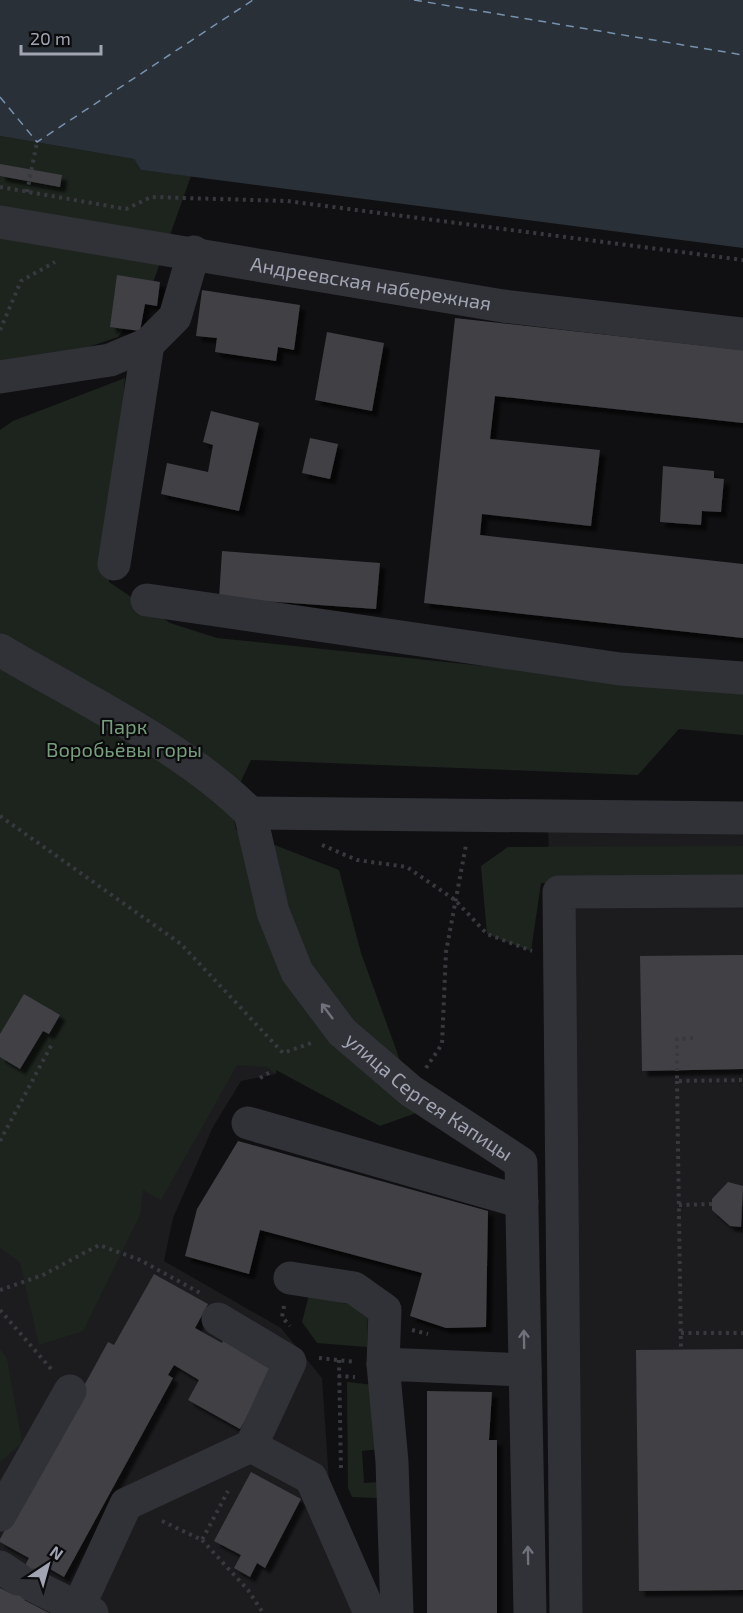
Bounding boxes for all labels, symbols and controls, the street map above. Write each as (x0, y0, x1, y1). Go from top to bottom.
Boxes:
scale bar (21, 18, 100, 56)
text: 20 m (30, 27, 71, 49)
street label: Андреевская набережная (249, 251, 493, 315)
park label: Парк Воробьёвы горы (46, 714, 202, 761)
one-way arrow (321, 1004, 333, 1020)
street label: улица Сергея Капицы (340, 1027, 518, 1165)
one-way arrow (519, 1329, 530, 1349)
north arrow (18, 1535, 78, 1595)
text: N (47, 1541, 67, 1564)
one-way arrow (523, 1545, 534, 1565)

